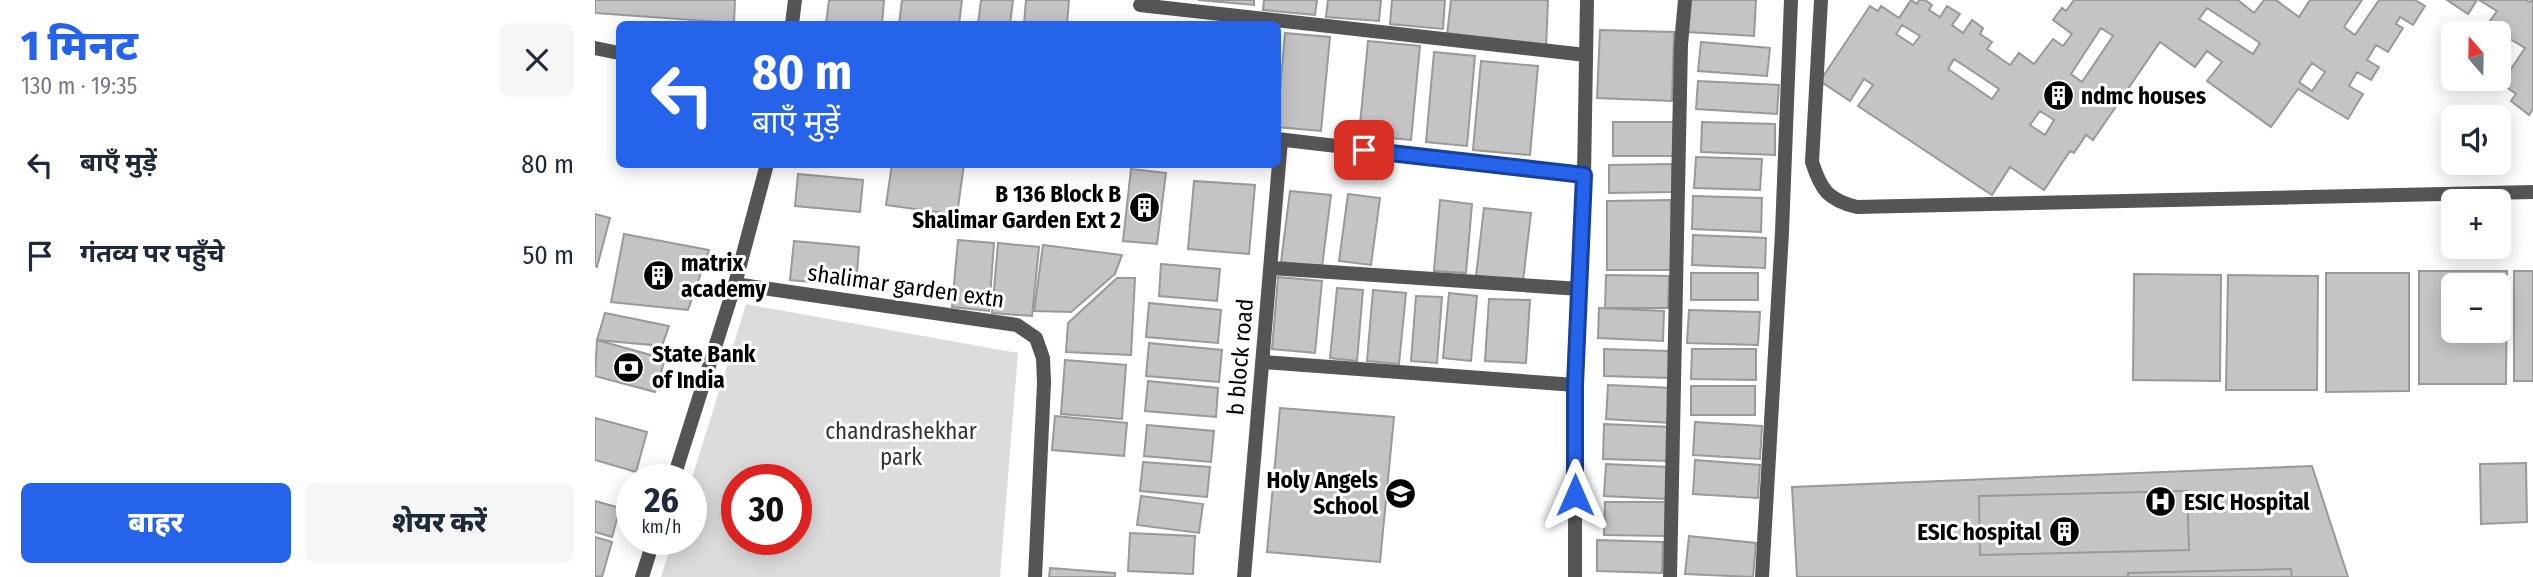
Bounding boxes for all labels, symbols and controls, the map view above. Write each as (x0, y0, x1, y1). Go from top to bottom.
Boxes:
text: 1 मिनट (21, 21, 138, 71)
north arrow (2441, 21, 2511, 91)
map controls (2441, 21, 2511, 343)
button: close (500, 23, 574, 97)
text: 80 m (752, 43, 852, 102)
icon: left (637, 49, 728, 140)
text: 130 m · 19:35 (21, 72, 137, 100)
building icon: ndmc houses (2041, 79, 2075, 113)
place label: ndmc houses (2081, 82, 2206, 110)
text: बाएँ मुड़ें (752, 103, 840, 141)
button: sound (2441, 105, 2511, 175)
pin (1334, 120, 1394, 180)
icon: arrive (1345, 131, 1383, 169)
icon: left (21, 146, 59, 184)
text: बाएँ मुड़ें (80, 147, 157, 178)
text: 80 m (521, 149, 574, 180)
place label: B 136 Block B Shalimar Garden Ext 2 (912, 180, 1121, 234)
button: + (2441, 189, 2511, 259)
building icon: B 136 Block B Shalimar Garden Ext 2 (1127, 190, 1161, 224)
icon: arrive (21, 237, 59, 275)
text: गंतव्य पर पहुँचे (80, 238, 224, 269)
text: 50 m (522, 240, 574, 271)
place label: matrix academy (681, 249, 767, 303)
street label: shalimar garden extn (806, 258, 1006, 314)
building icon: matrix academy (641, 259, 675, 293)
button: − (2441, 273, 2511, 343)
street label: b block road (1221, 298, 1259, 416)
place label: State Bank of India (652, 340, 756, 394)
bank icon: State Bank of India (612, 350, 646, 384)
park label: chandrashekhar park (825, 417, 977, 471)
position arrow (1538, 458, 1612, 532)
speed limit sign: 30 (721, 464, 812, 555)
place label: Holy Angels School (1267, 466, 1379, 520)
school or university icon: Holy Angels School (1384, 476, 1418, 510)
text: 26 (644, 479, 679, 521)
button: बाहर (21, 483, 291, 563)
button: शेयर करें (305, 483, 574, 563)
hospital icon: ESIC Hospital (2144, 485, 2178, 519)
place label: ESIC Hospital (2184, 488, 2310, 516)
building icon: ESIC hospital (2047, 515, 2081, 549)
text: km/h (641, 516, 682, 538)
place label: ESIC hospital (1917, 518, 2042, 546)

